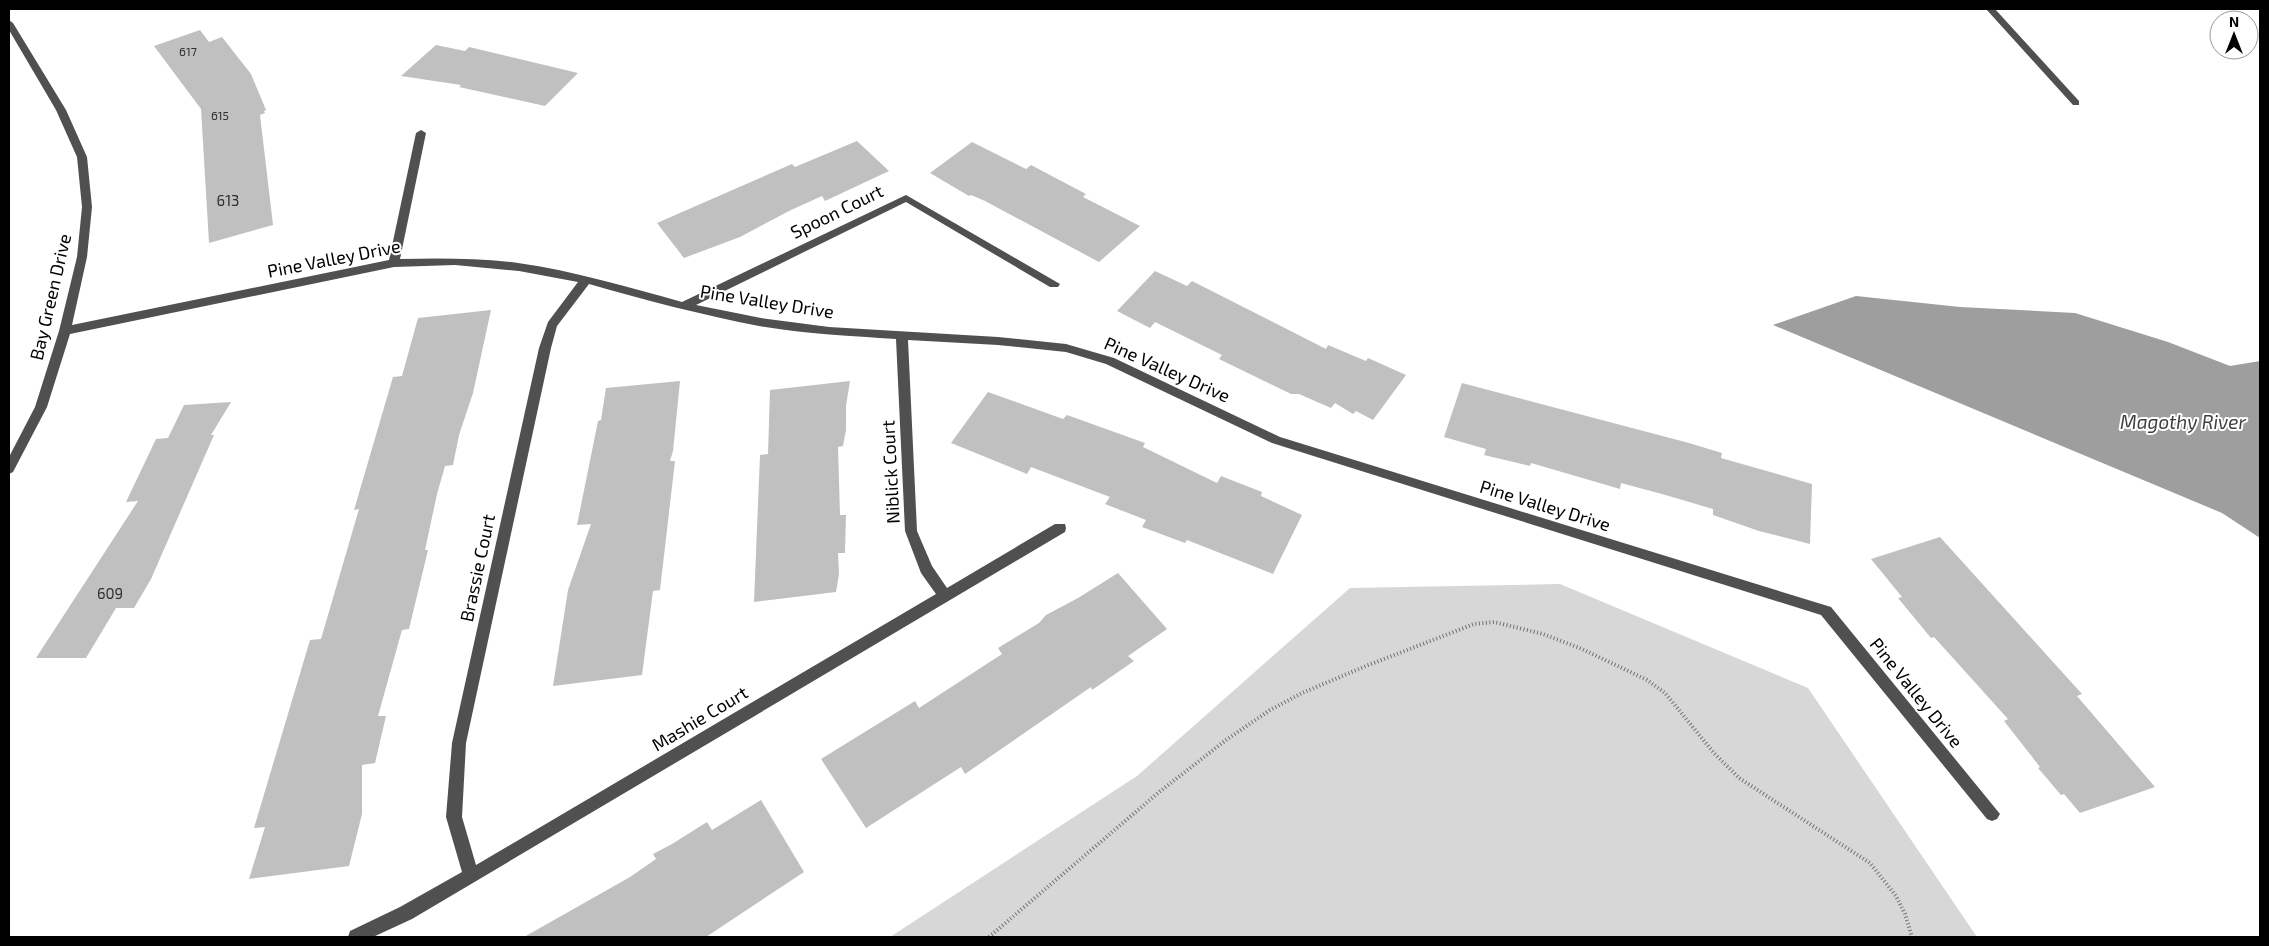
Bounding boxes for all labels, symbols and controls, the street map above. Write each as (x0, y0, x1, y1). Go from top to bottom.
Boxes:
north arrow (2209, 10, 2259, 60)
text: N (2229, 13, 2239, 30)
house number: 617 (179, 44, 197, 58)
house number: 615 (211, 108, 229, 122)
street label: Spoon Court (787, 179, 887, 243)
house number: 613 (217, 191, 239, 209)
street label: Bay Green Drive (25, 231, 75, 362)
street label: Pine Valley Drive (265, 234, 402, 282)
street label: Pine Valley Drive (699, 280, 836, 322)
street label: Pine Valley Drive (1101, 332, 1234, 407)
water label: Magothy River (2120, 410, 2246, 434)
street label: Niblick Court (876, 419, 904, 524)
street label: Pine Valley Drive (1477, 475, 1613, 535)
street label: Brassie Court (455, 512, 499, 624)
house number: 609 (97, 584, 123, 602)
street label: Pine Valley Drive (1866, 633, 1968, 752)
street label: Mashie Court (647, 681, 752, 755)

